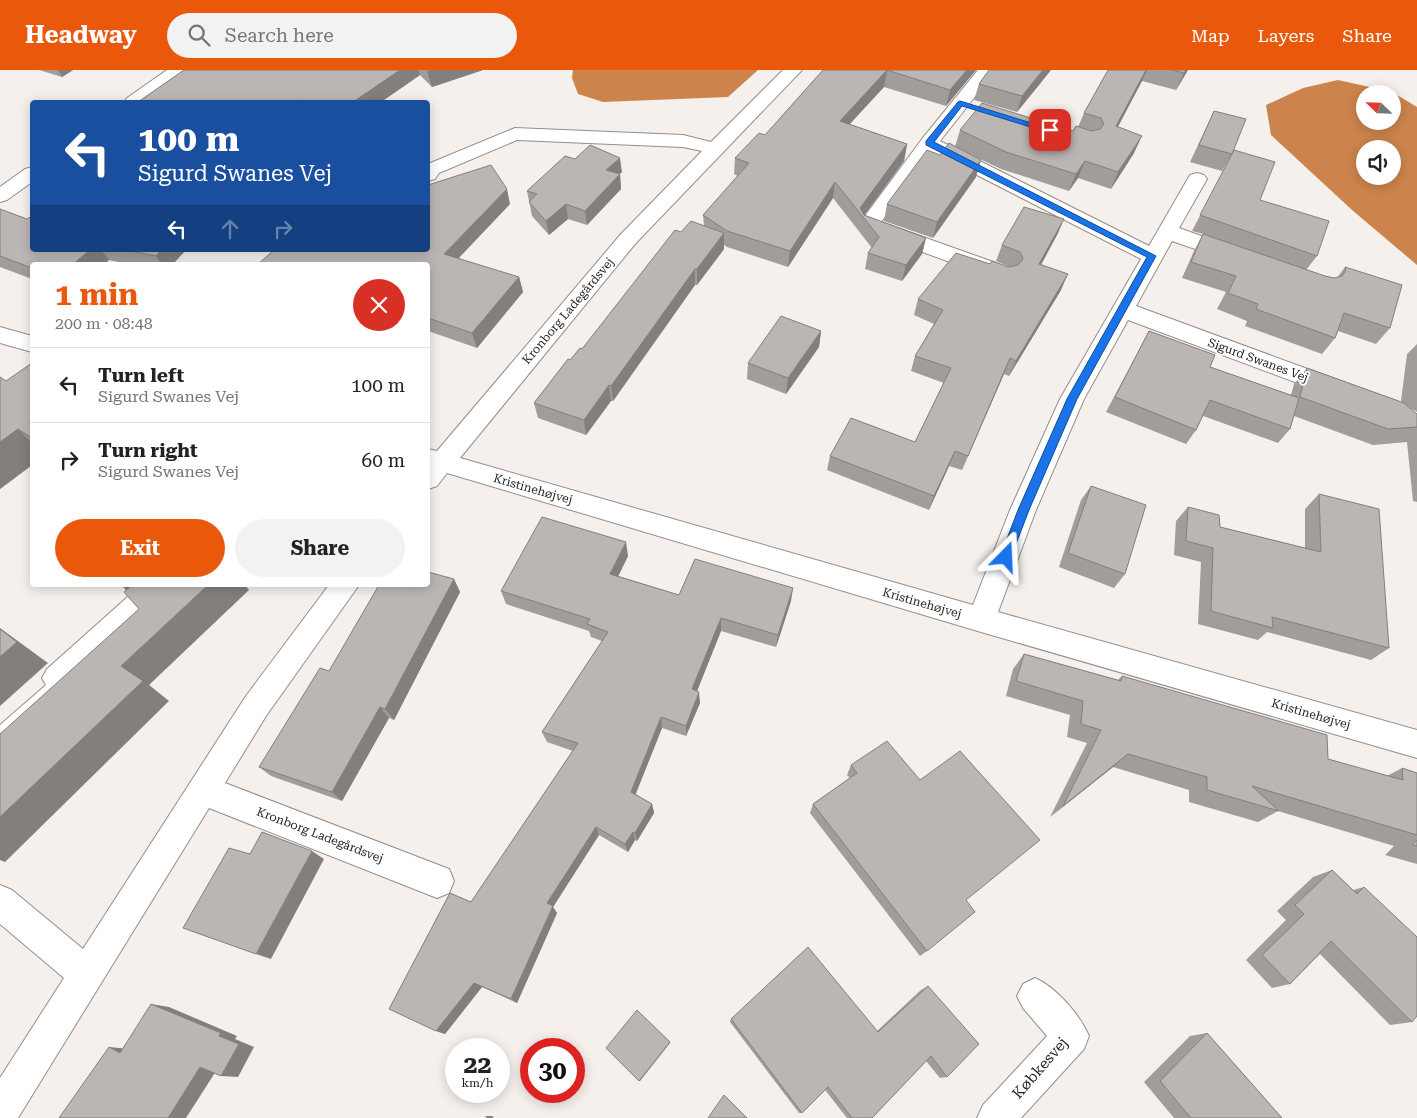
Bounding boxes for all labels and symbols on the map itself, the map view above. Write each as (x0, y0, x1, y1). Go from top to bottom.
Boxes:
north arrow (1356, 85, 1401, 130)
pin (1029, 109, 1071, 151)
street label: Kronborg Ladegårdsvej (519, 255, 617, 367)
street label: Sigurd Swanes Vej (1206, 335, 1310, 385)
street label: Kristinehøjvej (492, 471, 574, 507)
position arrow (979, 530, 1031, 582)
street label: Kristinehøjvej (881, 585, 963, 621)
street label: Kristinehøjvej (1270, 696, 1352, 732)
street label: Kronborg Ladegårdsvej (255, 804, 385, 866)
street label: Købkesvej (1008, 1034, 1072, 1102)
speed limit sign: 30 (520, 1038, 585, 1103)

